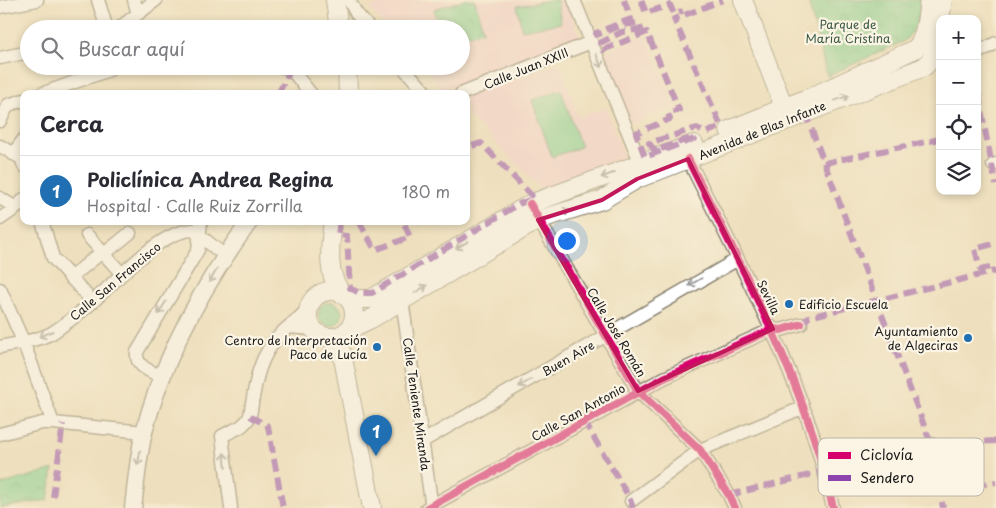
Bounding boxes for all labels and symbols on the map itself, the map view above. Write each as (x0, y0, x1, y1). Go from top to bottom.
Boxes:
park label: Parque de María Cristina (805, 15, 891, 47)
street label: Calle Juan XXIII (481, 43, 571, 93)
one-way arrow (595, 53, 604, 68)
one-way arrow (834, 93, 850, 103)
street label: Avenida de Blas Infante (696, 96, 828, 164)
one-way arrow (601, 171, 616, 180)
one-way arrow (555, 207, 571, 216)
your location (554, 228, 580, 254)
street label: Calle San Francisco (66, 237, 165, 324)
one-way arrow (455, 240, 469, 250)
one-way arrow (207, 269, 217, 283)
street label: Sevilla (753, 277, 785, 318)
one-way arrow (688, 278, 702, 288)
one-way arrow (413, 284, 427, 294)
street label: Calle José Román (583, 284, 651, 380)
place label: Edificio Escuela (799, 295, 889, 313)
marker: Edificio Escuela (783, 298, 795, 310)
one-way arrow (156, 300, 166, 314)
place label: Ayuntamiento de Algeciras (874, 322, 959, 354)
one-way arrow (39, 330, 54, 339)
place label: Centro de Interpretación Paco de Lucía (224, 331, 367, 363)
marker: Ayuntamiento de Algeciras (962, 332, 974, 344)
street label: Calle Teniente Miranda (399, 336, 435, 472)
street label: Buen Aire (538, 336, 598, 380)
marker: Centro de Interpretación Paco de Lucía (371, 341, 383, 353)
one-way arrow (518, 378, 533, 388)
street label: Calle San Antonio (528, 379, 629, 445)
pin: 1 (360, 415, 392, 456)
legend (818, 438, 984, 496)
text: Ciclovía (860, 444, 913, 465)
one-way arrow (134, 450, 144, 466)
one-way arrow (220, 452, 230, 468)
text: Sendero (860, 467, 914, 488)

